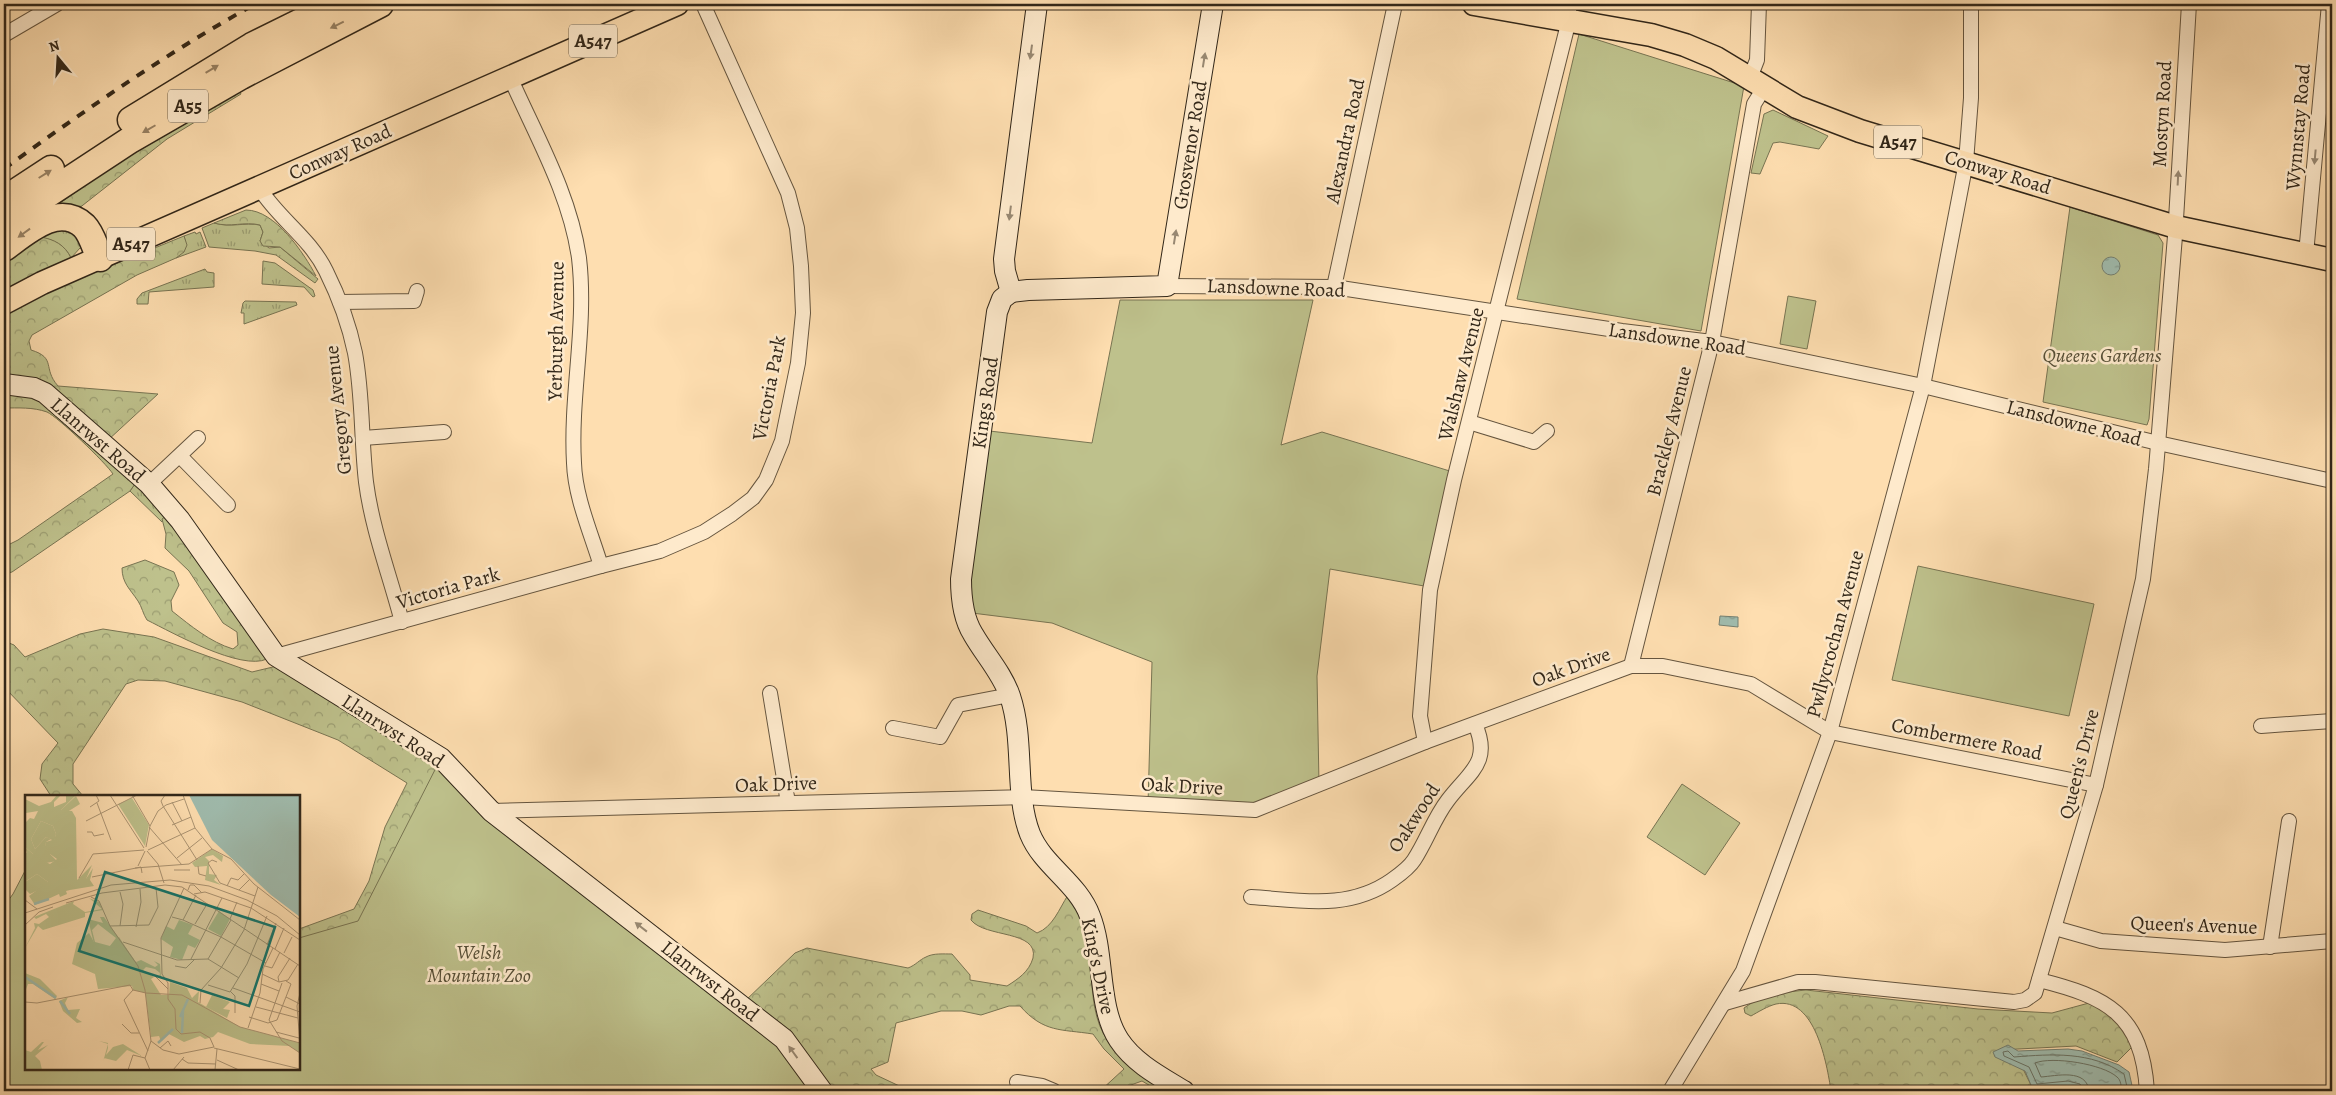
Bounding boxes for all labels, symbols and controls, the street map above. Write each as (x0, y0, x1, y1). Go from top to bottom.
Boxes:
one-way arrow (329, 21, 344, 29)
road number: A547 (569, 24, 617, 58)
north arrow (32, 32, 82, 82)
text: N (46, 36, 62, 57)
one-way arrow (1027, 44, 1035, 60)
one-way arrow (1200, 51, 1208, 67)
street label: Mostyn Road (2146, 60, 2178, 168)
street label: Wynnstay Road (2279, 62, 2317, 192)
one-way arrow (206, 65, 219, 74)
street label: Alexandra Road (1318, 76, 1371, 207)
street label: Grosvenor Road (1166, 78, 1214, 211)
road number: A55 (168, 90, 208, 122)
street label: Conway Road (284, 117, 396, 187)
one-way arrow (142, 125, 155, 134)
road number: A547 (1874, 125, 1922, 158)
street label: Conway Road (1942, 143, 2055, 201)
one-way arrow (2311, 149, 2319, 165)
one-way arrow (38, 169, 51, 178)
one-way arrow (2175, 170, 2183, 186)
one-way arrow (1006, 206, 1014, 222)
one-way arrow (17, 228, 31, 238)
road number: A547 (107, 228, 155, 260)
one-way arrow (1172, 229, 1180, 245)
street label: Yerburgh Avenue (541, 261, 571, 402)
street label: Lansdowne Road (1206, 272, 1346, 304)
street label: Walshaw Avenue (1431, 304, 1491, 444)
street label: Lansdowne Road (1607, 316, 1748, 362)
street label: Victoria Park (745, 333, 792, 444)
park label: Queens Gardens (2042, 342, 2162, 369)
street label: Gregory Avenue (318, 344, 358, 476)
street label: Kings Road (965, 355, 1005, 451)
street label: Brackley Avenue (1640, 363, 1698, 499)
street label: Llanrwst Road (45, 391, 151, 489)
street label: Lansdowne Road (2004, 393, 2145, 453)
street label: Pwllycrochan Avenue (1800, 547, 1870, 721)
street label: Victoria Park (392, 560, 503, 616)
street label: Oak Drive (1528, 640, 1614, 694)
street label: Llanrwst Road (336, 688, 450, 774)
street label: Queen's Drive (2052, 706, 2106, 822)
street label: Combermere Road (1889, 711, 2045, 767)
street label: Oak Drive (735, 769, 817, 799)
street label: Oak Drive (1140, 770, 1224, 802)
street label: Oakwood (1382, 778, 1447, 858)
inset map (25, 795, 300, 1070)
street label: Queen's Avenue (2130, 909, 2258, 941)
street label: King's Drive (1075, 915, 1121, 1017)
one-way arrow (635, 922, 648, 933)
street label: Llanrwst Road (655, 934, 765, 1028)
park label: Welsh Mountain Zoo (427, 939, 531, 989)
one-way arrow (788, 1045, 798, 1059)

